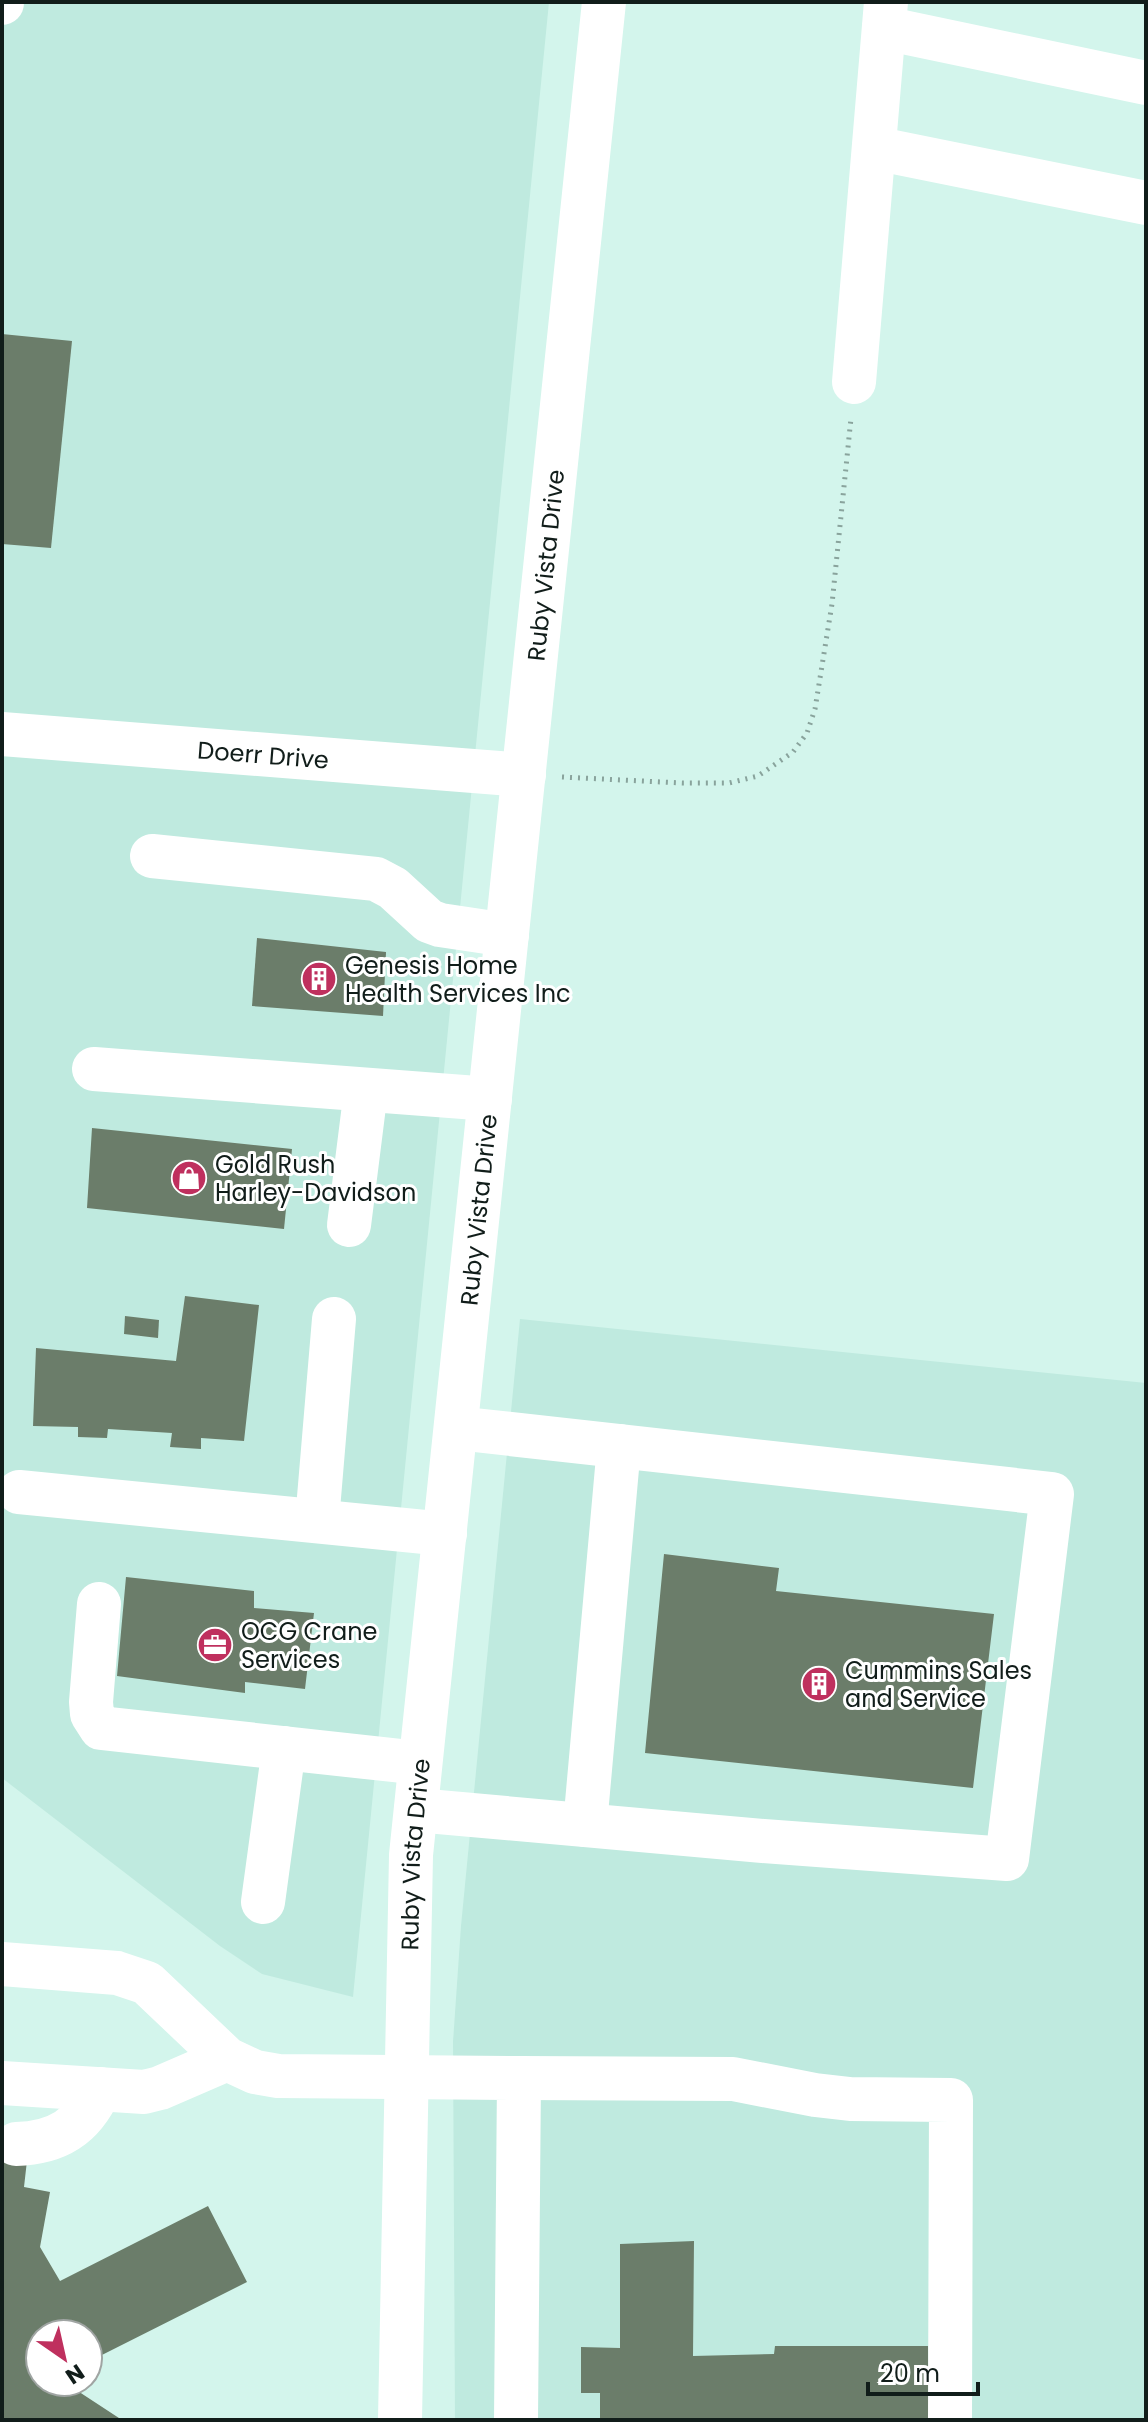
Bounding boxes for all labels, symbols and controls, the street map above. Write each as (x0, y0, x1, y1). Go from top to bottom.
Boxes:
street label: Ruby Vista Drive (519, 468, 572, 662)
street label: Doerr Drive (196, 733, 330, 776)
place label: Genesis Home Health Services Inc (345, 949, 571, 1010)
building icon: Genesis Home Health Services Inc (300, 960, 338, 998)
street label: Ruby Vista Drive (452, 1112, 505, 1307)
place label: Gold Rush Harley-Davidson (215, 1148, 416, 1209)
shop icon: Gold Rush Harley-Davidson (170, 1159, 208, 1197)
place label: OCG Crane Services (241, 1615, 377, 1676)
office icon: OCG Crane Services (196, 1626, 234, 1664)
place label: Cummins Sales and Service (845, 1654, 1032, 1715)
building icon: Cummins Sales and Service (800, 1665, 838, 1703)
street label: Ruby Vista Drive (393, 1757, 437, 1951)
north arrow (24, 2318, 104, 2398)
scale bar (868, 2346, 978, 2396)
text: N (59, 2357, 90, 2392)
text: 20 m (880, 2357, 940, 2390)

